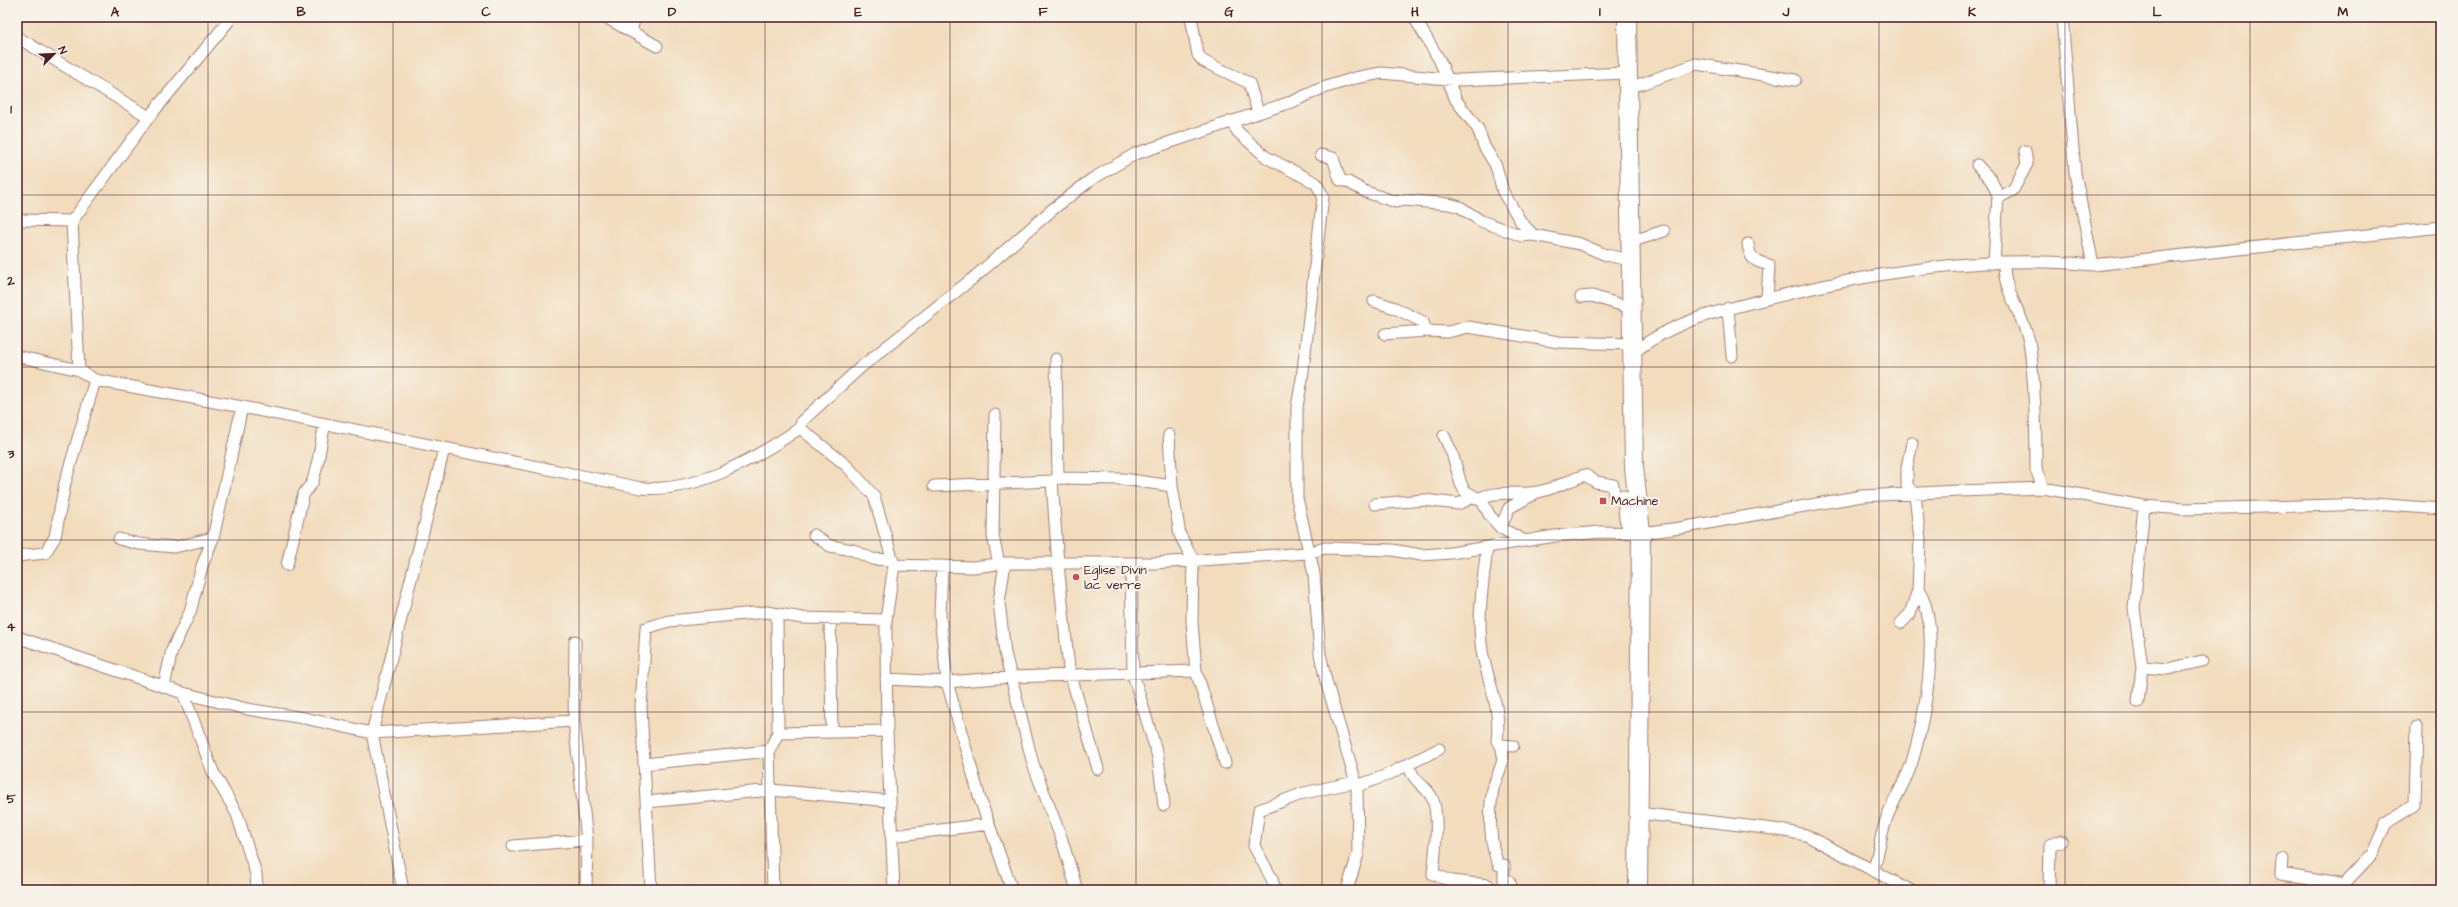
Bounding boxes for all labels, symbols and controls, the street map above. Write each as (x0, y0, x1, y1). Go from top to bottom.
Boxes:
text: A (111, 3, 120, 21)
text: B (296, 3, 306, 21)
text: C (481, 3, 491, 21)
text: D (668, 3, 677, 21)
text: E (854, 3, 862, 21)
text: F (1038, 3, 1048, 21)
text: G (1224, 3, 1234, 21)
text: H (1411, 3, 1419, 21)
text: I (1599, 3, 1601, 21)
text: J (1782, 3, 1790, 21)
text: K (1968, 3, 1976, 21)
text: L (2152, 3, 2162, 21)
text: M (2338, 3, 2349, 21)
north arrow (34, 34, 74, 74)
text: N (54, 44, 71, 56)
text: 1 (10, 100, 12, 118)
text: 2 (6, 272, 15, 290)
text: 3 (7, 445, 15, 463)
place label: Machine (1611, 492, 1659, 510)
marker: Machine (1598, 496, 1608, 506)
place label: Eglise Divin lac verre (1084, 561, 1147, 594)
marker: Eglise Divin lac verre (1071, 572, 1081, 582)
text: 4 (7, 618, 16, 636)
text: 5 (6, 790, 16, 808)

